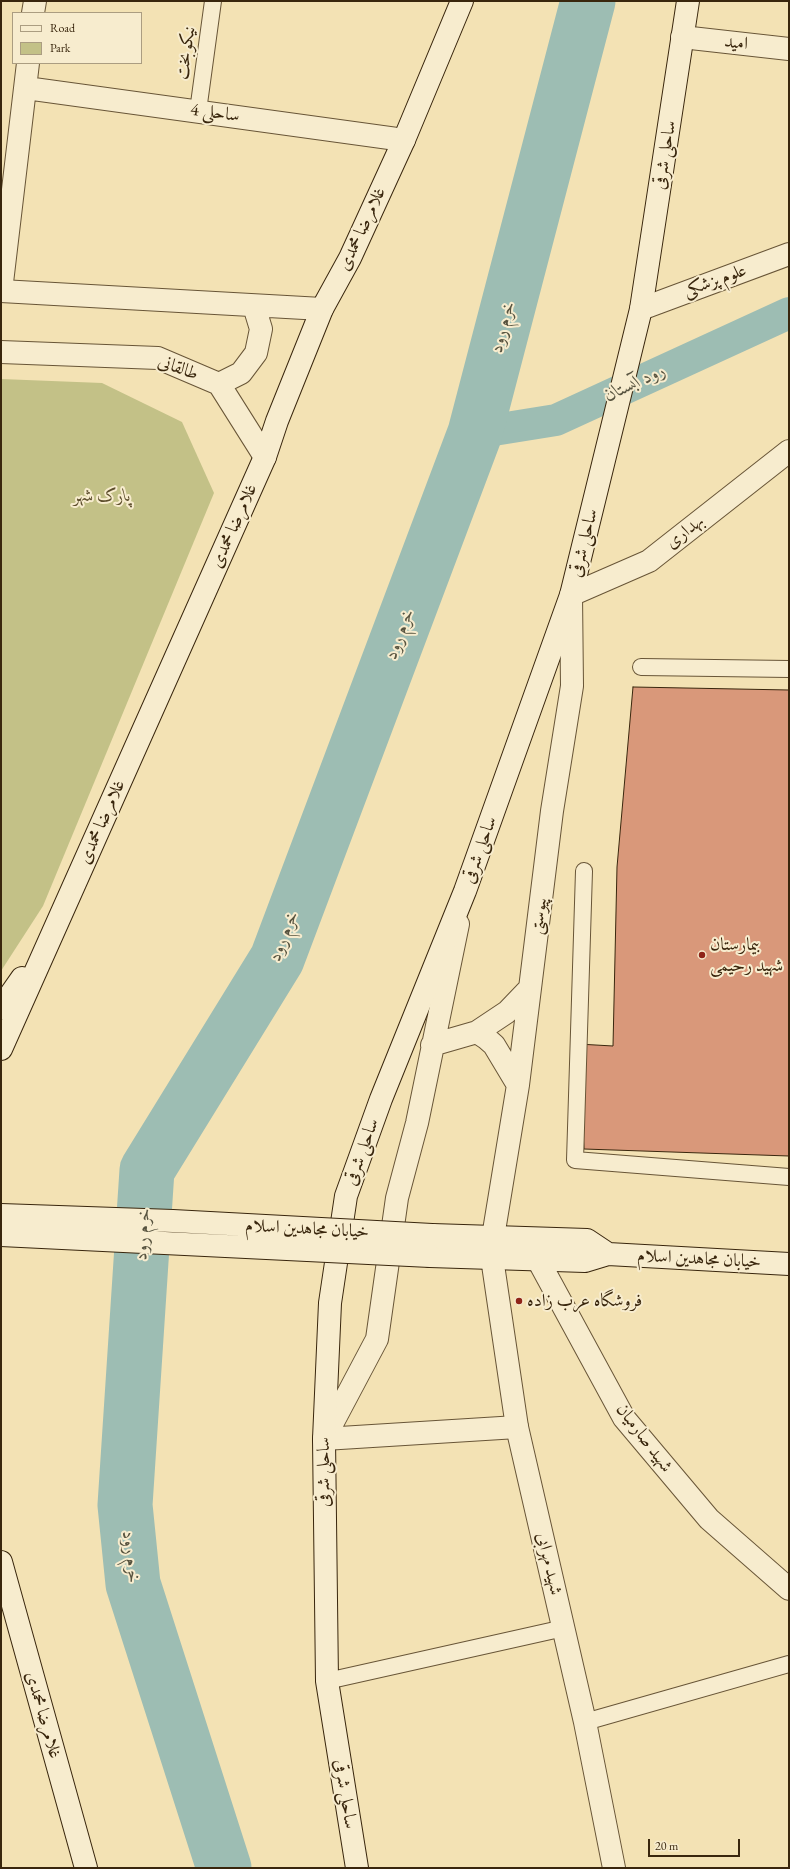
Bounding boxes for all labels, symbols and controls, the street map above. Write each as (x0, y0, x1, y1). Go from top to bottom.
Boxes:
legend (12, 12, 142, 64)
text: Road (50, 20, 75, 36)
street label: نیکوبخت (172, 25, 200, 81)
street label: امید (723, 31, 749, 55)
text: Park (50, 40, 70, 56)
street label: ساحلی 4 (189, 99, 241, 127)
street label: ساحلی شرقی (649, 119, 681, 191)
street label: غلامرضا محمدی (333, 184, 391, 274)
street label: علوم پزشکی (681, 260, 749, 302)
water label: خرم رود (485, 299, 521, 355)
street label: طالقانی (155, 351, 201, 385)
water label: رود آبستان (601, 359, 669, 407)
street label: غلامرضا محمدی (206, 481, 262, 571)
park label: پارک شهر (73, 485, 131, 507)
street label: ساحلی شرقی (565, 507, 603, 579)
street label: بهداری (661, 510, 709, 554)
water label: خرم رود (380, 605, 420, 663)
street label: غلامرضا محمدی (74, 777, 130, 867)
street label: ساحلی شرقی (458, 814, 502, 886)
street label: پیوستی (526, 896, 552, 936)
water label: خرم رود (264, 907, 304, 965)
place label: بیمارستان شهید رحیمی (710, 934, 783, 976)
marker: بیمارستان شهید رحیمی (697, 950, 707, 960)
street label: ساحلی شرقی (340, 1116, 384, 1188)
water label: خرم رود (130, 1207, 156, 1261)
street label: خیابان مجاهدین اسلام (244, 1215, 370, 1243)
street label: خیابان مجاهدین اسلام (636, 1245, 762, 1273)
place label: فروشگاه عرب زاده (527, 1290, 642, 1312)
marker: فروشگاه عرب زاده (514, 1296, 524, 1306)
street label: شهید صارمیان (611, 1399, 677, 1477)
street label: ساحلی شرقی (313, 1437, 335, 1507)
water label: خرم رود (116, 1529, 146, 1585)
street label: شهید مهرابی (531, 1531, 567, 1597)
street label: غلامرضا محمدی (20, 1669, 66, 1761)
street label: ساحلی شرقی (329, 1758, 361, 1830)
scale bar (650, 1831, 742, 1857)
text: 20 m (655, 1838, 678, 1854)

